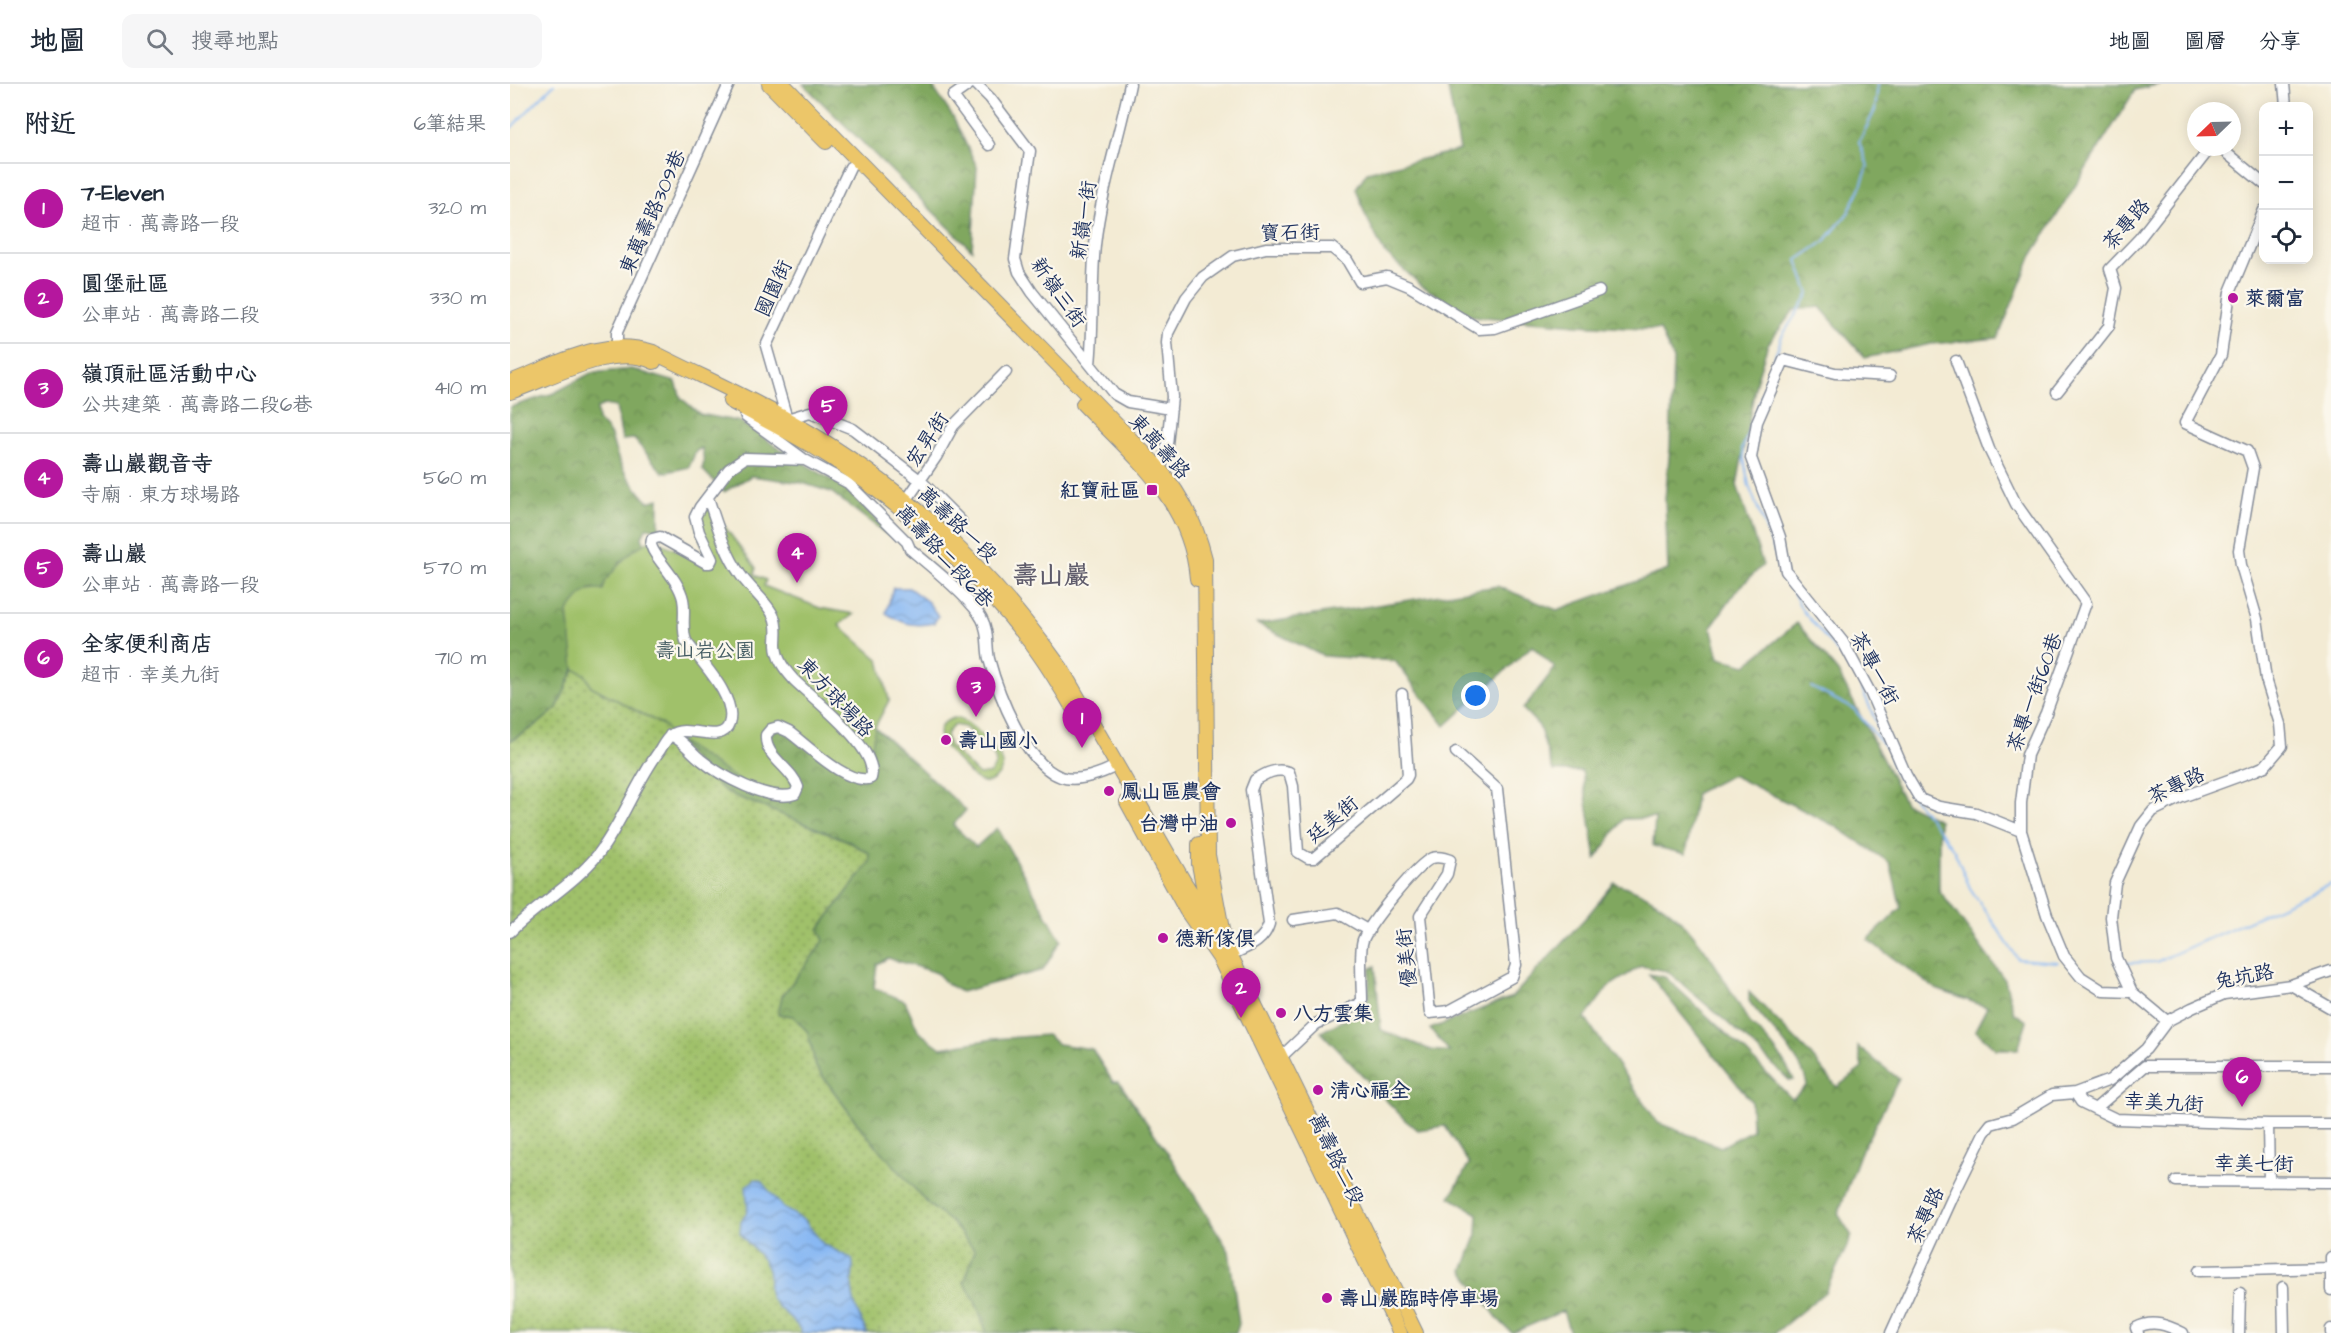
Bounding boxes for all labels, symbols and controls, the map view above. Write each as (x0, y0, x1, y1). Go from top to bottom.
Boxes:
search box (122, 14, 542, 68)
text: 地圖 (30, 22, 86, 61)
icon: search (143, 25, 176, 58)
text: 搜尋地點 (191, 26, 279, 57)
text: 地圖 (2109, 27, 2151, 56)
text: 圖層 (2184, 27, 2226, 56)
text: 分享 (2259, 27, 2301, 56)
north arrow (2187, 102, 2241, 156)
map controls (2259, 102, 2313, 264)
button: + (2259, 102, 2313, 156)
text: 附近 (24, 106, 76, 142)
text: 6筆結果 (413, 110, 486, 138)
street label: 東萬壽路309巷 (613, 145, 693, 279)
button: − (2259, 156, 2313, 210)
text: 7-Eleven (81, 178, 164, 209)
street label: 新嶺一街 (1065, 179, 1103, 262)
street label: 茶專路 (2097, 192, 2158, 256)
text: 1 (42, 194, 45, 222)
text: 320 m (428, 194, 486, 222)
text: 超市 · 萬壽路一段 (81, 210, 240, 238)
button: locate (2259, 210, 2313, 264)
street label: 寶石街 (1260, 218, 1321, 248)
street label: 新嶺三街 (1024, 252, 1093, 333)
street label: 國園街 (749, 255, 799, 322)
text: 圓堡社區 (81, 269, 169, 300)
text: 2 (38, 284, 49, 312)
text: 330 m (429, 284, 486, 312)
place label: 萊爾富 (2245, 285, 2305, 313)
marker: 萊爾富 (2226, 291, 2240, 305)
text: 公車站 · 萬壽路二段 (81, 301, 260, 329)
text: 嶺頂社區活動中心 (81, 359, 257, 390)
text: 3 (38, 374, 49, 402)
text: 410 m (434, 374, 486, 402)
pin: 5 (808, 386, 848, 436)
text: 公共建築 · 萬壽路二段6巷 (81, 391, 312, 419)
street label: 宏昇街 (900, 407, 956, 472)
street label: 東萬壽路 (1122, 408, 1197, 487)
text: 壽山巖觀音寺 (81, 449, 213, 480)
text: 4 (37, 464, 50, 492)
text: 560 m (423, 464, 486, 492)
place label: 紅寶社區 (1060, 477, 1140, 505)
street label: 萬壽路一段 (911, 480, 1003, 569)
text: 寺廟 · 東方球場路 (81, 481, 240, 509)
marker: 紅寶社區 (1145, 483, 1159, 497)
street label: 萬壽路二段6巷 (889, 499, 1000, 615)
pin: 4 (778, 534, 816, 583)
text: 壽山巖 (81, 539, 147, 570)
text: 5 (36, 554, 51, 582)
text: 570 m (423, 554, 486, 582)
district label: 壽山巖 (1012, 558, 1090, 594)
text: 公車站 · 萬壽路一段 (81, 571, 260, 599)
street label: 茶專一街 (1843, 627, 1905, 710)
street label: 茶專一街60巷 (2000, 628, 2070, 756)
text: 全家便利商店 (81, 629, 213, 660)
park label: 壽山岩公園 (655, 637, 755, 665)
text: 6 (37, 644, 50, 672)
text: 710 m (435, 644, 486, 672)
street label: 東方球場路 (791, 652, 880, 745)
text: 超市 · 幸美九街 (81, 661, 220, 689)
pin: 3 (956, 668, 996, 717)
your location (1461, 681, 1490, 710)
pin: 1 (1062, 698, 1102, 748)
place label: 壽山國小 (958, 727, 1038, 755)
marker: 壽山國小 (939, 733, 953, 747)
street label: 茶專路 (2143, 760, 2210, 811)
place label: 鳳山區農會 (1121, 778, 1221, 806)
marker: 鳳山區農會 (1102, 784, 1116, 798)
street label: 廷美街 (1301, 790, 1365, 850)
place label: 台灣中油 (1139, 810, 1219, 838)
marker: 台灣中油 (1224, 816, 1238, 830)
place label: 德新傢俱 (1175, 925, 1255, 953)
street label: 優美街 (1390, 927, 1424, 989)
marker: 德新傢俱 (1156, 931, 1170, 945)
street label: 兔坑路 (2212, 957, 2277, 996)
pin: 2 (1222, 968, 1260, 1018)
place label: 八方雲集 (1293, 1000, 1373, 1028)
marker: 八方雲集 (1274, 1006, 1288, 1020)
pin: 6 (2222, 1058, 2262, 1107)
place label: 清心福全 (1330, 1077, 1410, 1105)
marker: 清心福全 (1311, 1083, 1325, 1097)
street label: 幸美九街 (2123, 1087, 2205, 1119)
street label: 萬壽路二段 (1302, 1108, 1371, 1211)
street label: 幸美七街 (2214, 1149, 2294, 1179)
street label: 茶專路 (1901, 1181, 1952, 1249)
place label: 壽山巖臨時停車場 (1339, 1285, 1499, 1313)
marker: 壽山巖臨時停車場 (1320, 1291, 1334, 1305)

